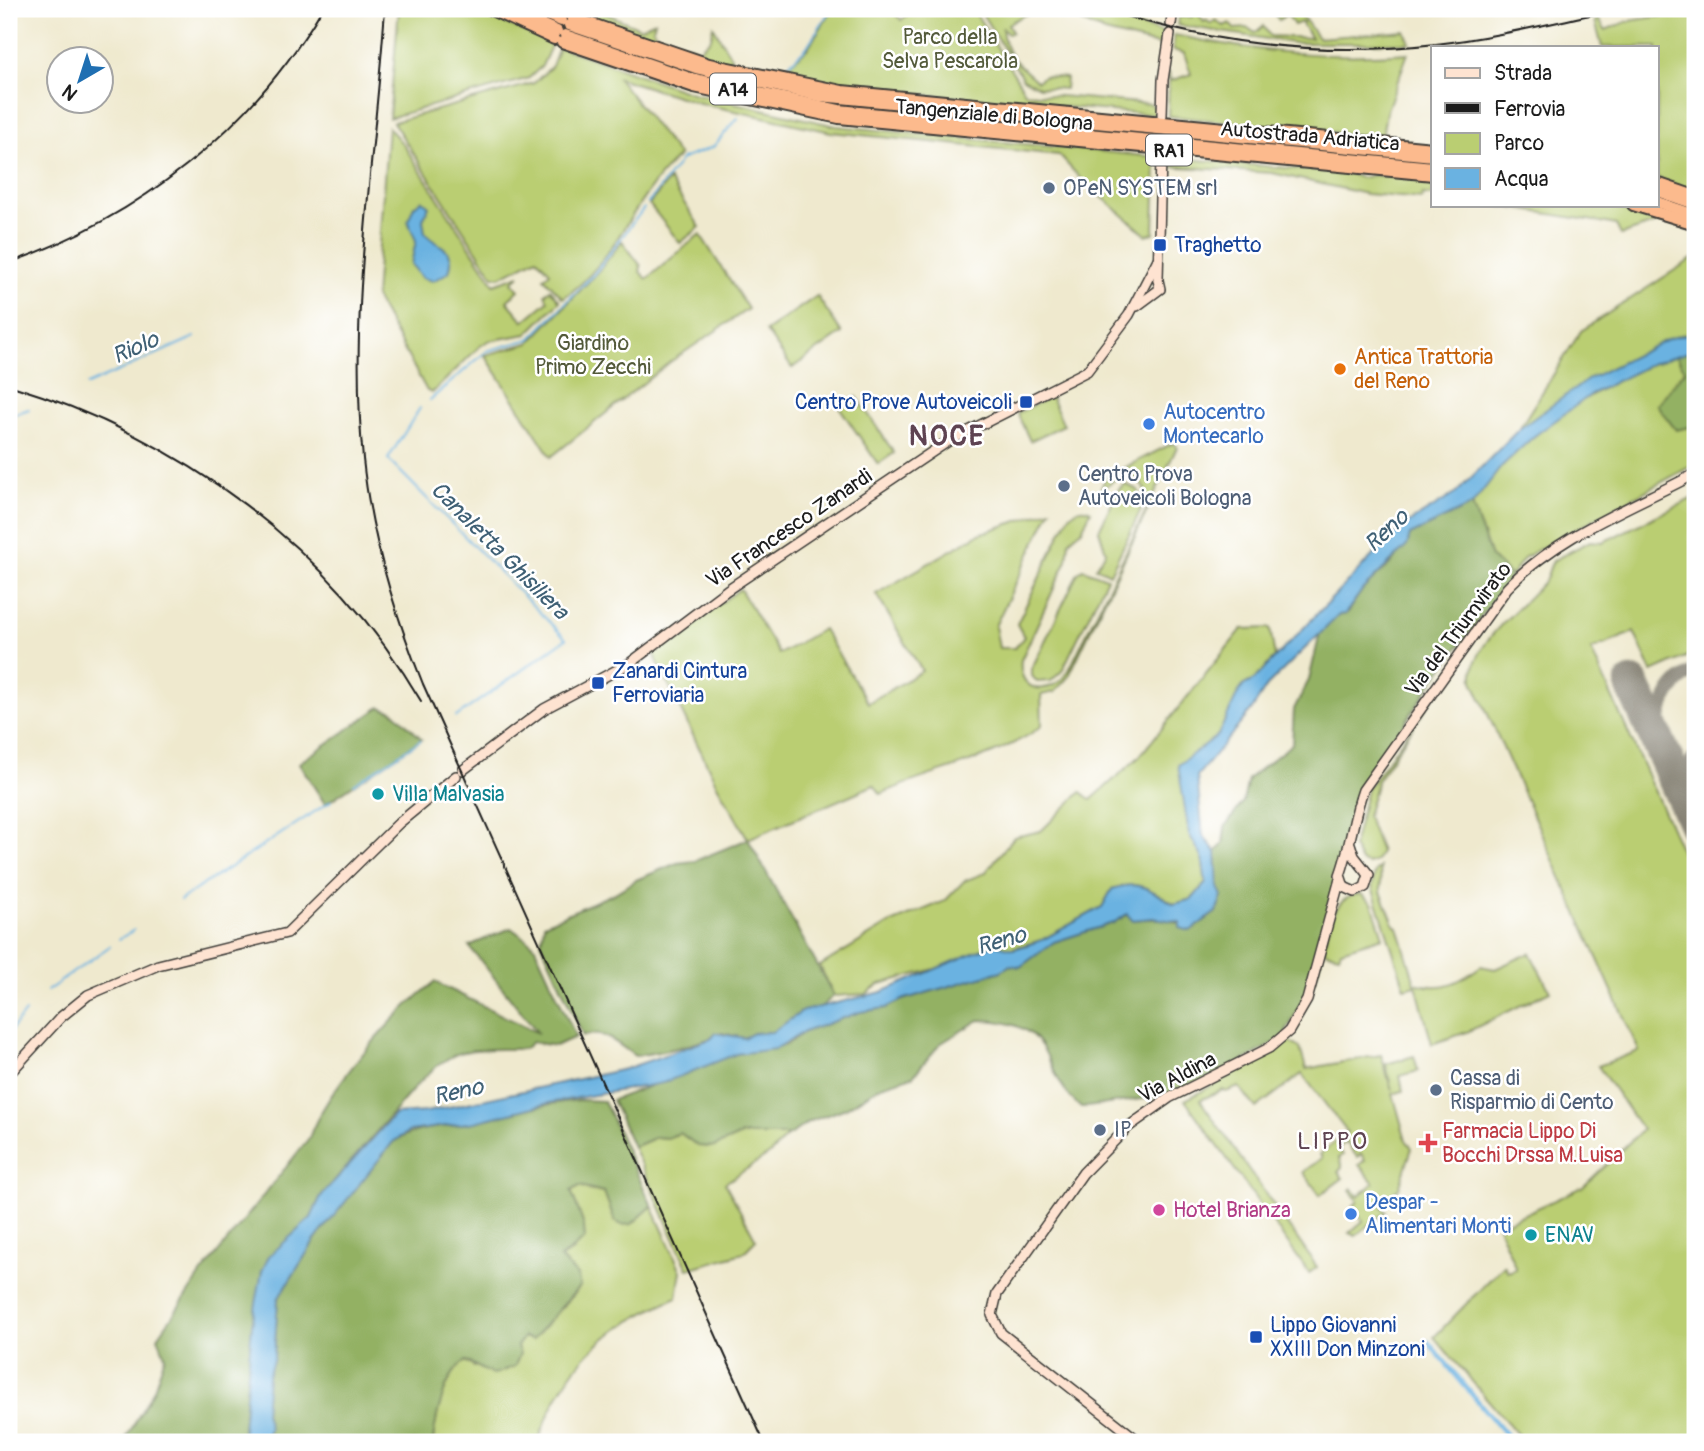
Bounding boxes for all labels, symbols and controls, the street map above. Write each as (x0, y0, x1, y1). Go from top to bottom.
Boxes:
park label: Parco della Selva Pescarola (882, 24, 1018, 75)
north arrow (46, 46, 116, 116)
legend (1431, 46, 1658, 206)
text: Strada (1494, 60, 1552, 87)
road number: A14 (710, 74, 756, 104)
text: N (57, 79, 82, 106)
street label: Tangenziale di Bologna (894, 93, 1094, 138)
text: Ferrovia (1494, 96, 1565, 123)
street label: Autostrada Adriatica (1219, 115, 1401, 158)
text: Parco (1494, 130, 1544, 157)
road number: RA1 (1146, 134, 1192, 166)
text: Acqua (1494, 166, 1548, 193)
place label: OPeN SYSTEM srl (1063, 175, 1218, 202)
marker: OPeN SYSTEM srl (1041, 180, 1057, 196)
place label: Traghetto (1174, 232, 1261, 259)
marker: Traghetto (1152, 237, 1168, 253)
water label: Riolo (108, 324, 164, 370)
park label: Giardino Primo Zecchi (535, 330, 651, 381)
place label: Antica Trattoria del Reno (1354, 344, 1493, 395)
marker: Antica Trattoria del Reno (1332, 361, 1348, 377)
place label: Centro Prove Autoveicoli (795, 389, 1012, 416)
marker: Centro Prove Autoveicoli (1018, 394, 1034, 410)
place label: Autocentro Montecarlo (1163, 399, 1265, 450)
marker: Autocentro Montecarlo (1141, 416, 1157, 432)
district label: NOCE (909, 419, 985, 454)
place label: Centro Prova Autoveicoli Bologna (1078, 461, 1252, 512)
street label: Via Francesco Zanardi (701, 463, 878, 594)
water label: Canaletta Ghisiliera (425, 475, 576, 626)
marker: Centro Prova Autoveicoli Bologna (1056, 478, 1072, 494)
water label: Reno (1358, 502, 1416, 558)
street label: Via del Triumvirato (1399, 557, 1518, 702)
place label: Zanardi Cintura Ferroviaria (612, 658, 747, 709)
marker: Zanardi Cintura Ferroviaria (590, 675, 606, 691)
place label: Villa Malvasia (392, 781, 505, 808)
marker: Villa Malvasia (370, 786, 386, 802)
water label: Reno (973, 919, 1031, 961)
street label: Via Aldina (1133, 1046, 1221, 1109)
place label: Cassa di Risparmio di Cento (1450, 1065, 1614, 1116)
water label: Reno (430, 1071, 487, 1111)
marker: Cassa di Risparmio di Cento (1428, 1082, 1444, 1098)
place label: IP (1114, 1117, 1132, 1144)
place label: Farmacia Lippo Di Bocchi Drssa M.Luisa (1442, 1118, 1623, 1169)
marker: IP (1092, 1122, 1108, 1138)
district label: LIPPO (1297, 1127, 1369, 1156)
marker: Farmacia Lippo Di Bocchi Drssa M.Luisa (1420, 1135, 1436, 1151)
place label: Despar - Alimentari Monti (1365, 1189, 1511, 1240)
place label: Hotel Brianza (1173, 1197, 1291, 1224)
marker: Hotel Brianza (1151, 1202, 1167, 1218)
marker: Despar - Alimentari Monti (1343, 1206, 1359, 1222)
place label: ENAV (1545, 1222, 1594, 1249)
marker: ENAV (1523, 1227, 1539, 1243)
place label: Lippo Giovanni XXIII Don Minzoni (1270, 1312, 1425, 1363)
marker: Lippo Giovanni XXIII Don Minzoni (1248, 1329, 1264, 1345)

